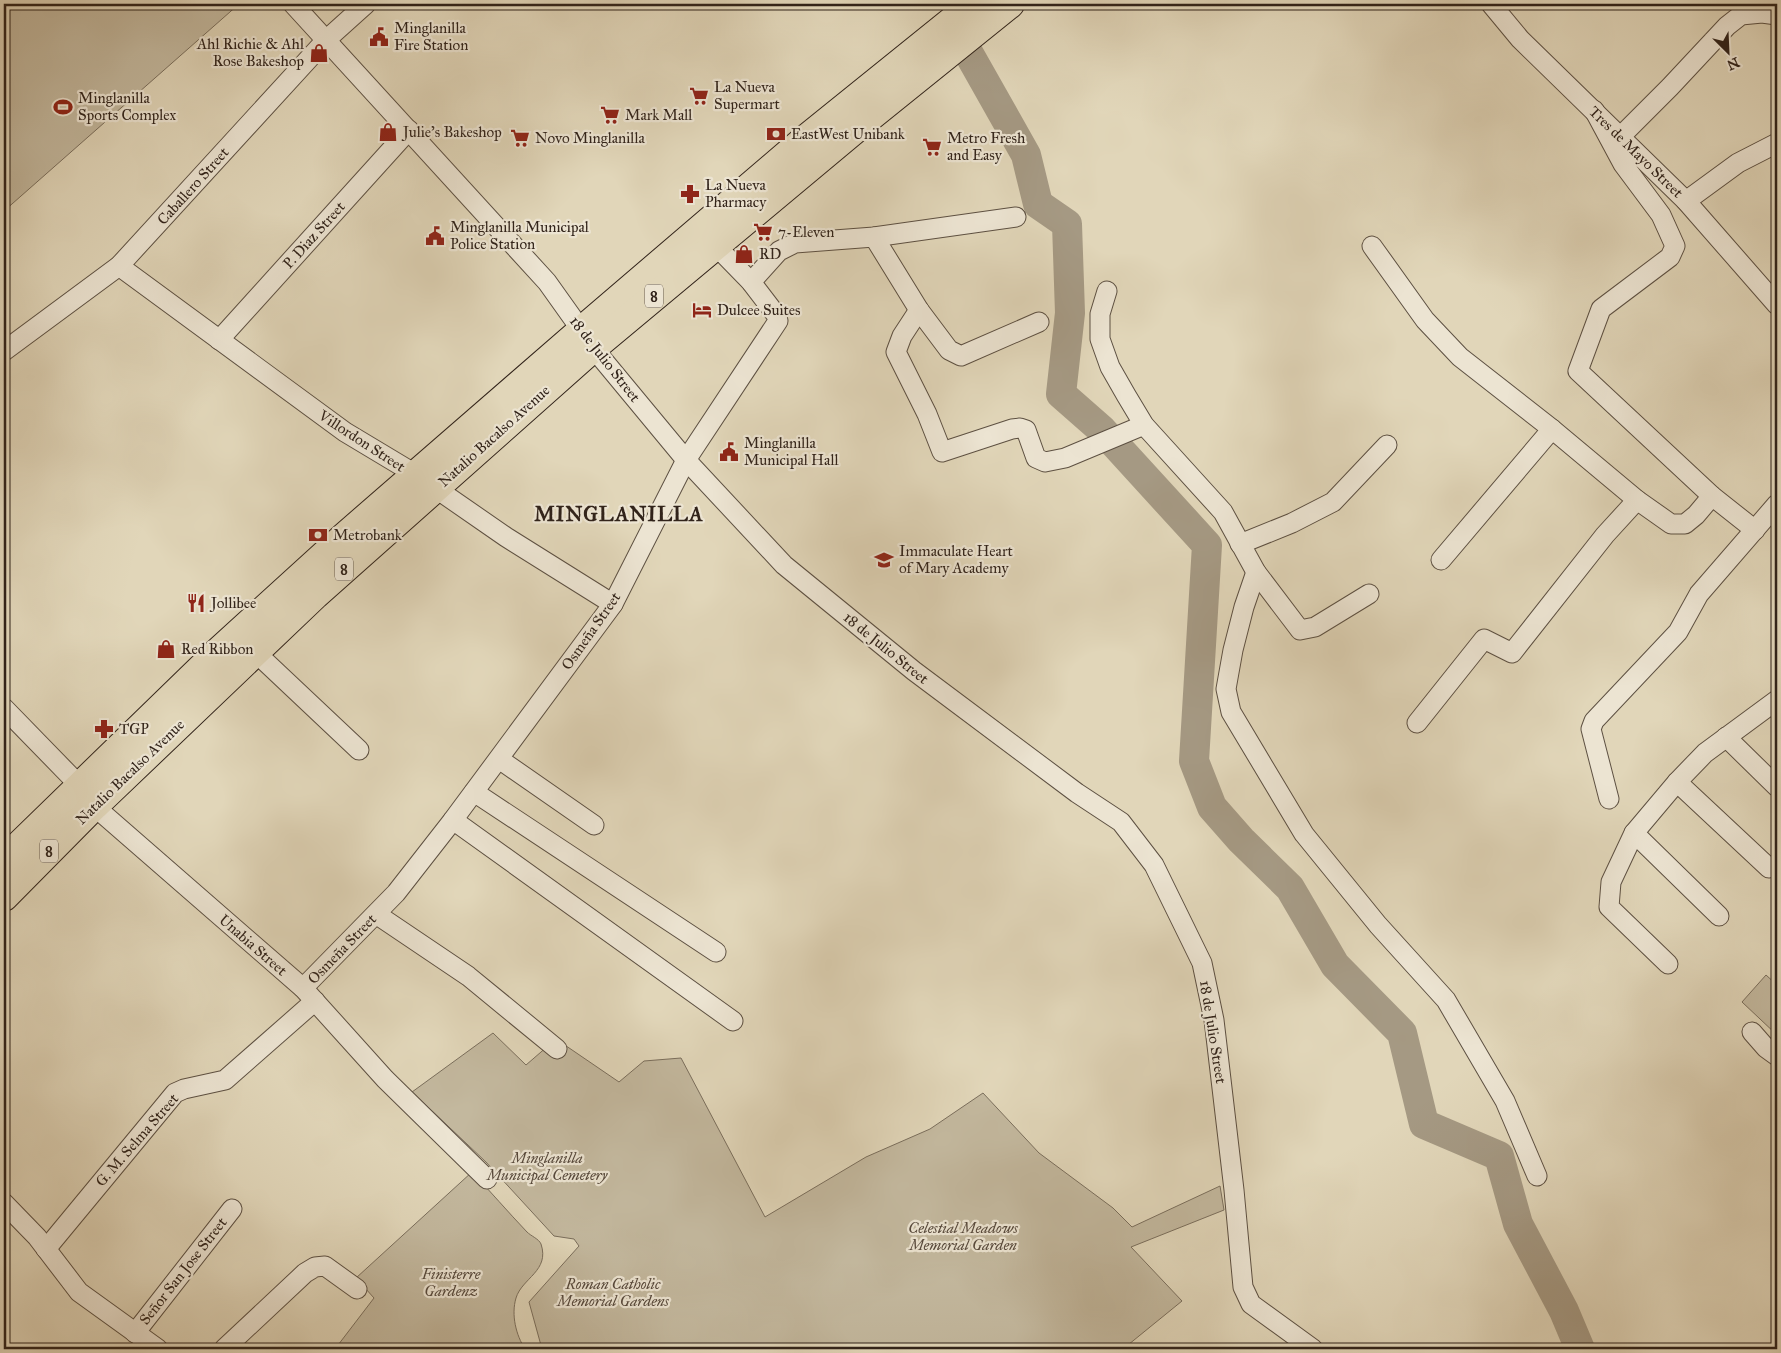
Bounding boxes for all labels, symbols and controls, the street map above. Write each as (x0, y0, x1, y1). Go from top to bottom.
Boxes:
place label: Minglanilla Fire Station (394, 19, 468, 54)
public building icon: Minglanilla Fire Station (368, 26, 390, 48)
north arrow (1704, 28, 1754, 78)
place label: Ahl Richie & Ahl Rose Bakeshop (196, 35, 305, 70)
shop icon: Ahl Richie & Ahl Rose Bakeshop (308, 42, 330, 64)
text: N (1724, 53, 1742, 74)
place label: La Nueva Supermart (714, 78, 781, 113)
supermarket icon: La Nueva Supermart (688, 85, 710, 107)
place label: Minglanilla Sports Complex (78, 89, 176, 124)
sports icon: Minglanilla Sports Complex (52, 96, 74, 118)
street label: Tres de Mayo Street (1585, 102, 1687, 202)
supermarket icon: Mark Mall (599, 104, 621, 126)
place label: Mark Mall (625, 106, 693, 124)
shop icon: Julie's Bakeshop (377, 121, 399, 143)
place label: Julie's Bakeshop (401, 123, 502, 142)
bank icon: EastWest Unibank (765, 123, 787, 145)
place label: EastWest Unibank (791, 125, 905, 143)
supermarket icon: Novo Minglanilla (509, 127, 531, 149)
place label: Novo Minglanilla (535, 129, 645, 147)
place label: Metro Fresh and Easy (947, 129, 1026, 164)
supermarket icon: Metro Fresh and Easy (921, 136, 943, 158)
street label: Caballero Street (153, 143, 233, 229)
place label: La Nueva Pharmacy (705, 176, 767, 211)
pharmacy icon: La Nueva Pharmacy (679, 183, 701, 205)
street label: P. Diaz Street (279, 197, 349, 272)
place label: Minglanilla Municipal Police Station (450, 218, 590, 253)
supermarket icon: 7-Eleven (752, 221, 774, 243)
place label: 7-Eleven (778, 223, 834, 241)
public building icon: Minglanilla Municipal Police Station (424, 225, 446, 247)
shop icon: RD (733, 243, 755, 265)
place label: RD (759, 245, 782, 263)
road number: 8 (645, 284, 663, 308)
hotel icon: Dulcee Suites (691, 299, 713, 321)
place label: Dulcee Suites (717, 301, 801, 319)
street label: 18 de Julio Street (565, 312, 645, 407)
street label: Natalio Bacalso Avenue (435, 381, 553, 491)
street label: Villordon Street (314, 406, 409, 476)
place label: Minglanilla Municipal Hall (744, 434, 839, 469)
public building icon: Minglanilla Municipal Hall (718, 441, 740, 463)
district label: MINGLANILLA (534, 502, 704, 526)
bank icon: Metrobank (307, 524, 329, 546)
place label: Metrobank (333, 526, 402, 544)
place label: Immaculate Heart of Mary Academy (899, 542, 1014, 577)
school or university icon: Immaculate Heart of Mary Academy (873, 549, 895, 571)
road number: 8 (335, 558, 353, 580)
street label: Osmeña Street (558, 588, 625, 673)
restaurant icon: Jollibee (185, 592, 207, 614)
place label: Jollibee (209, 594, 256, 613)
street label: 18 de Julio Street (839, 608, 933, 689)
shop icon: Red Ribbon (155, 638, 177, 660)
place label: Red Ribbon (181, 640, 253, 658)
street label: Natalio Bacalso Avenue (72, 716, 188, 828)
pharmacy icon: TGP (93, 718, 115, 740)
place label: TGP (119, 720, 149, 738)
road number: 8 (40, 839, 58, 862)
street label: Osmeña Street (304, 910, 380, 988)
street label: Unabia Street (215, 911, 291, 980)
street label: 18 de Julio Street (1195, 979, 1230, 1086)
street label: G. M. Selma Street (92, 1089, 183, 1190)
park label: Minglanilla Municipal Cemetery (485, 1149, 609, 1185)
street label: Señor San Jose Street (135, 1213, 232, 1329)
park label: Celestial Meadows Memorial Garden (907, 1219, 1018, 1254)
park label: Finisterre Gardenz (421, 1265, 481, 1300)
park label: Roman Catholic Memorial Gardens (555, 1275, 670, 1310)

